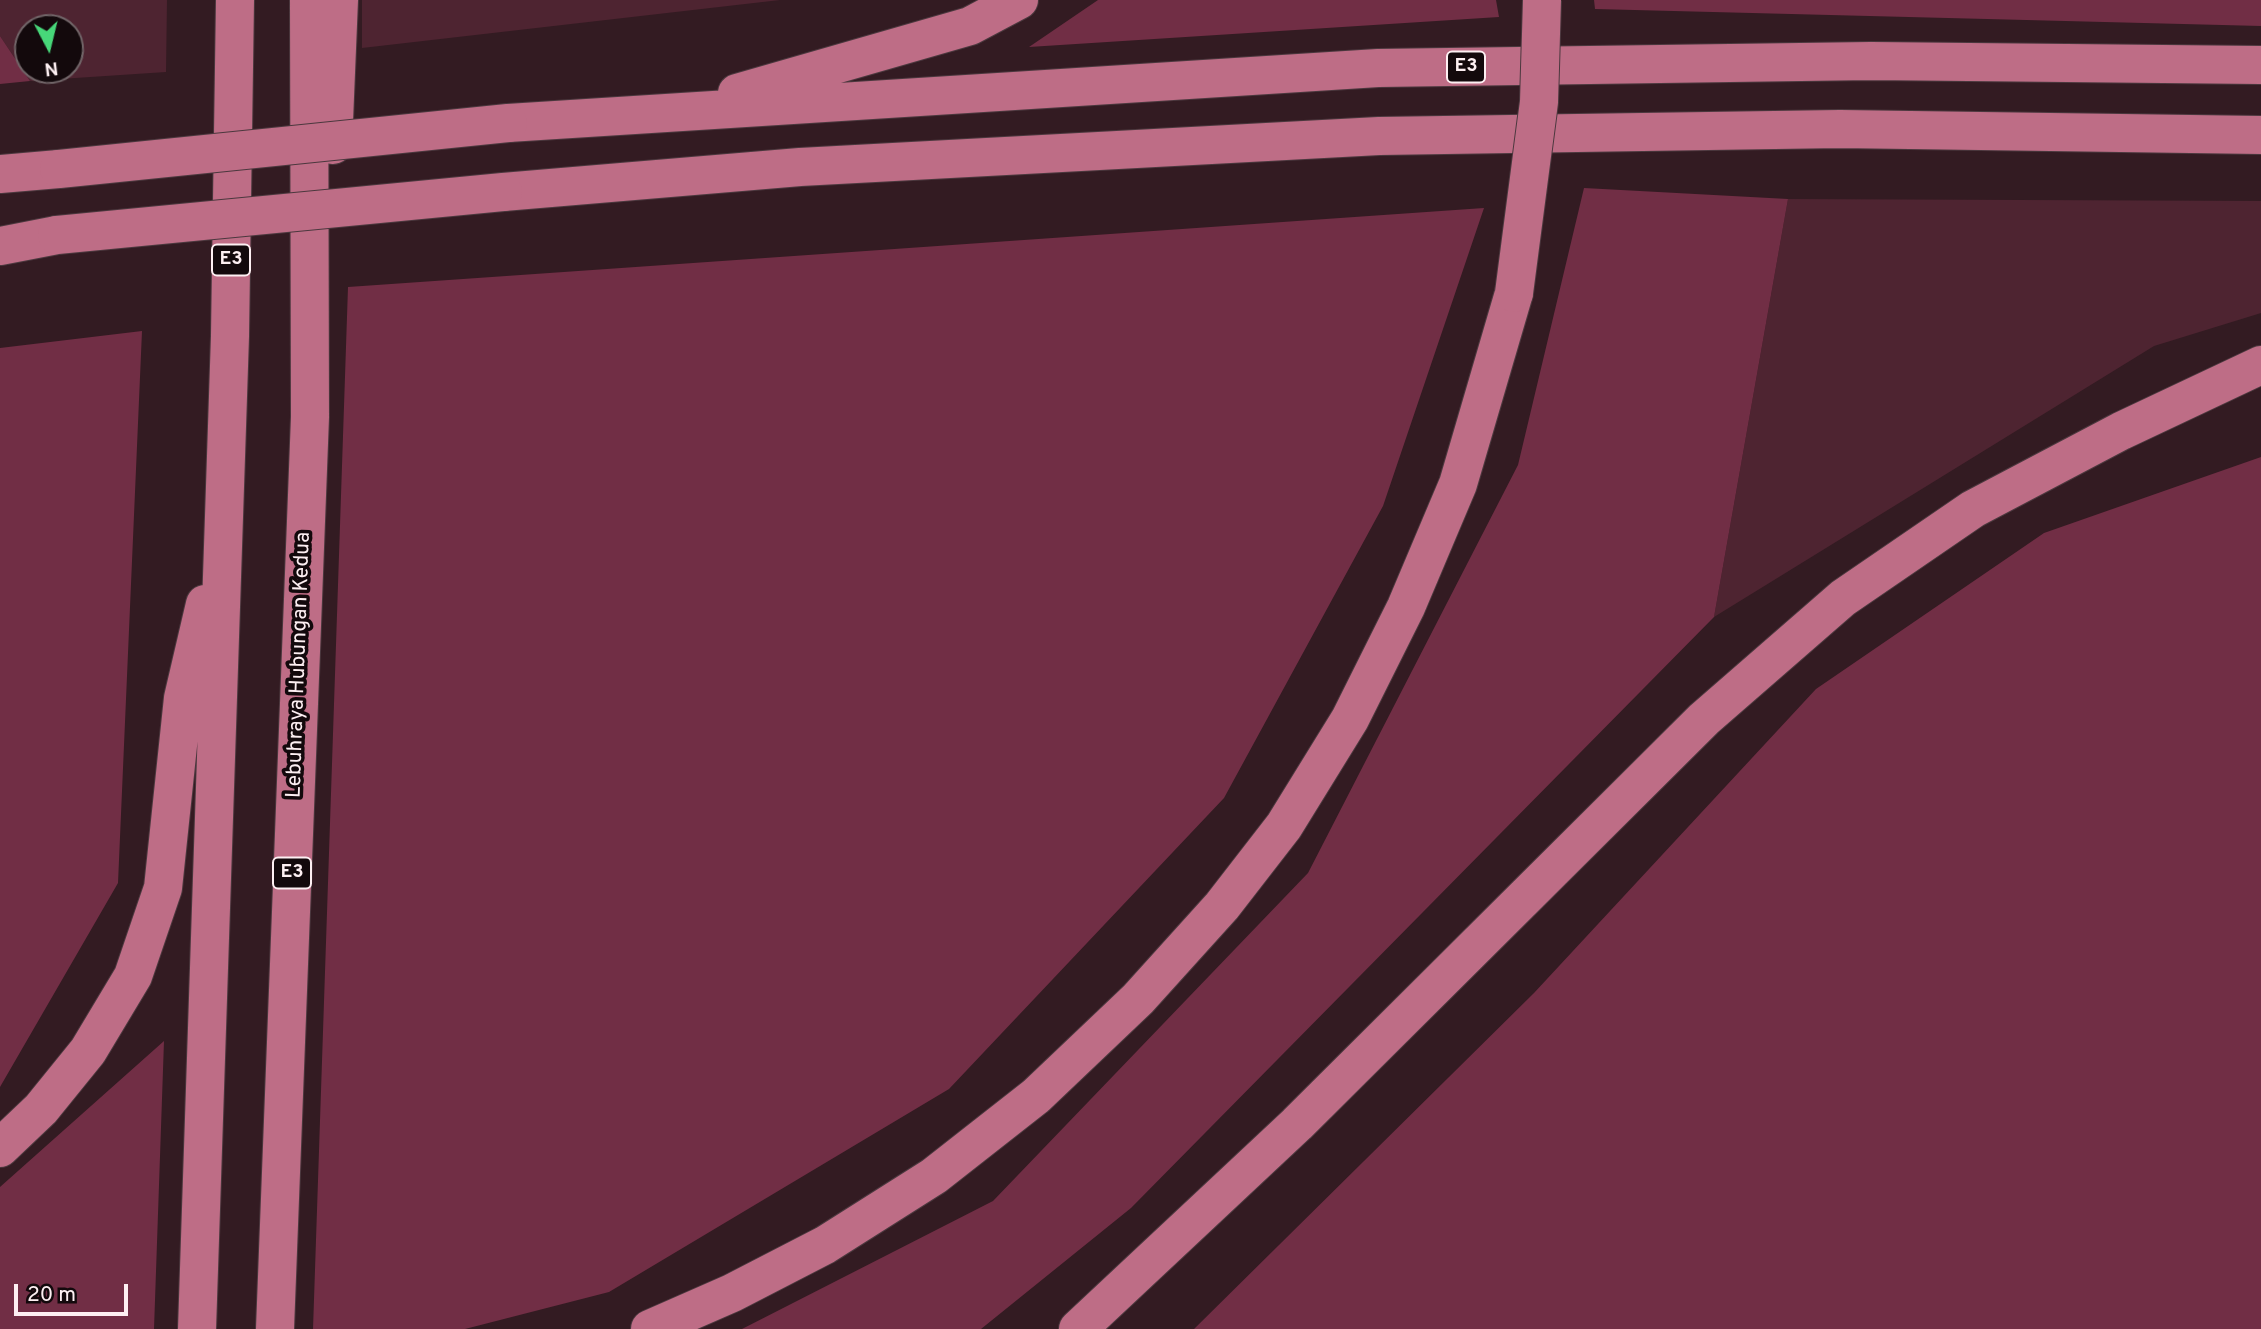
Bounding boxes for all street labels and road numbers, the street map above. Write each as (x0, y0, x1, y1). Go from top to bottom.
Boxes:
road number: E3 (1447, 52, 1485, 82)
road number: E3 (212, 244, 250, 276)
street label: Lebuhraya Hubungan Kedua (283, 531, 317, 799)
road number: E3 (273, 858, 311, 888)

